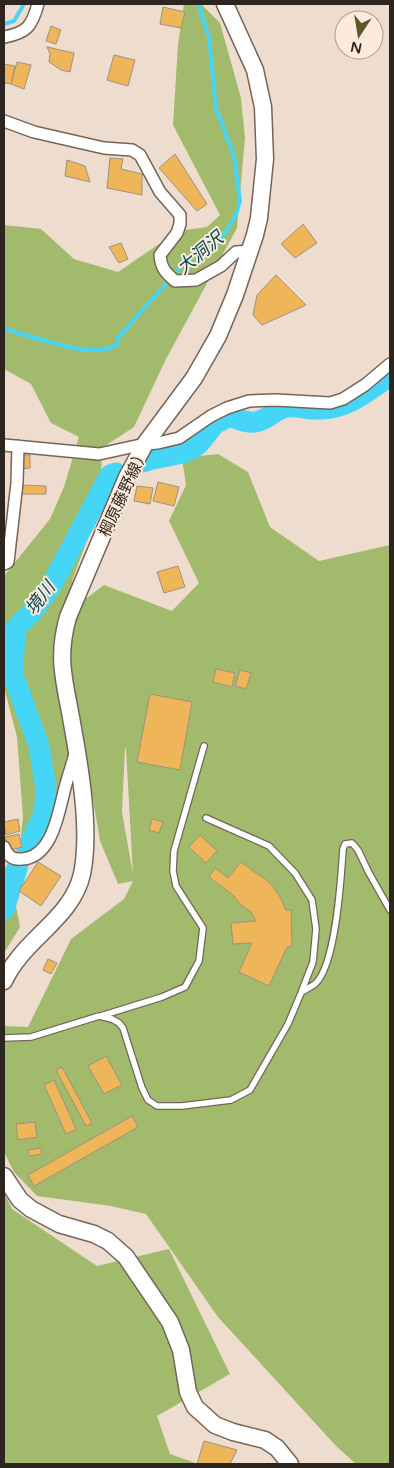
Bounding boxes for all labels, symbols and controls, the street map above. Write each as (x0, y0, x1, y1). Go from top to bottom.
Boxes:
north arrow (334, 10, 384, 60)
text: N (349, 38, 364, 57)
water label: 大洞沢 (172, 226, 229, 279)
street label: 棡原藤野線） (95, 445, 153, 540)
water label: 境川 (20, 575, 61, 619)

